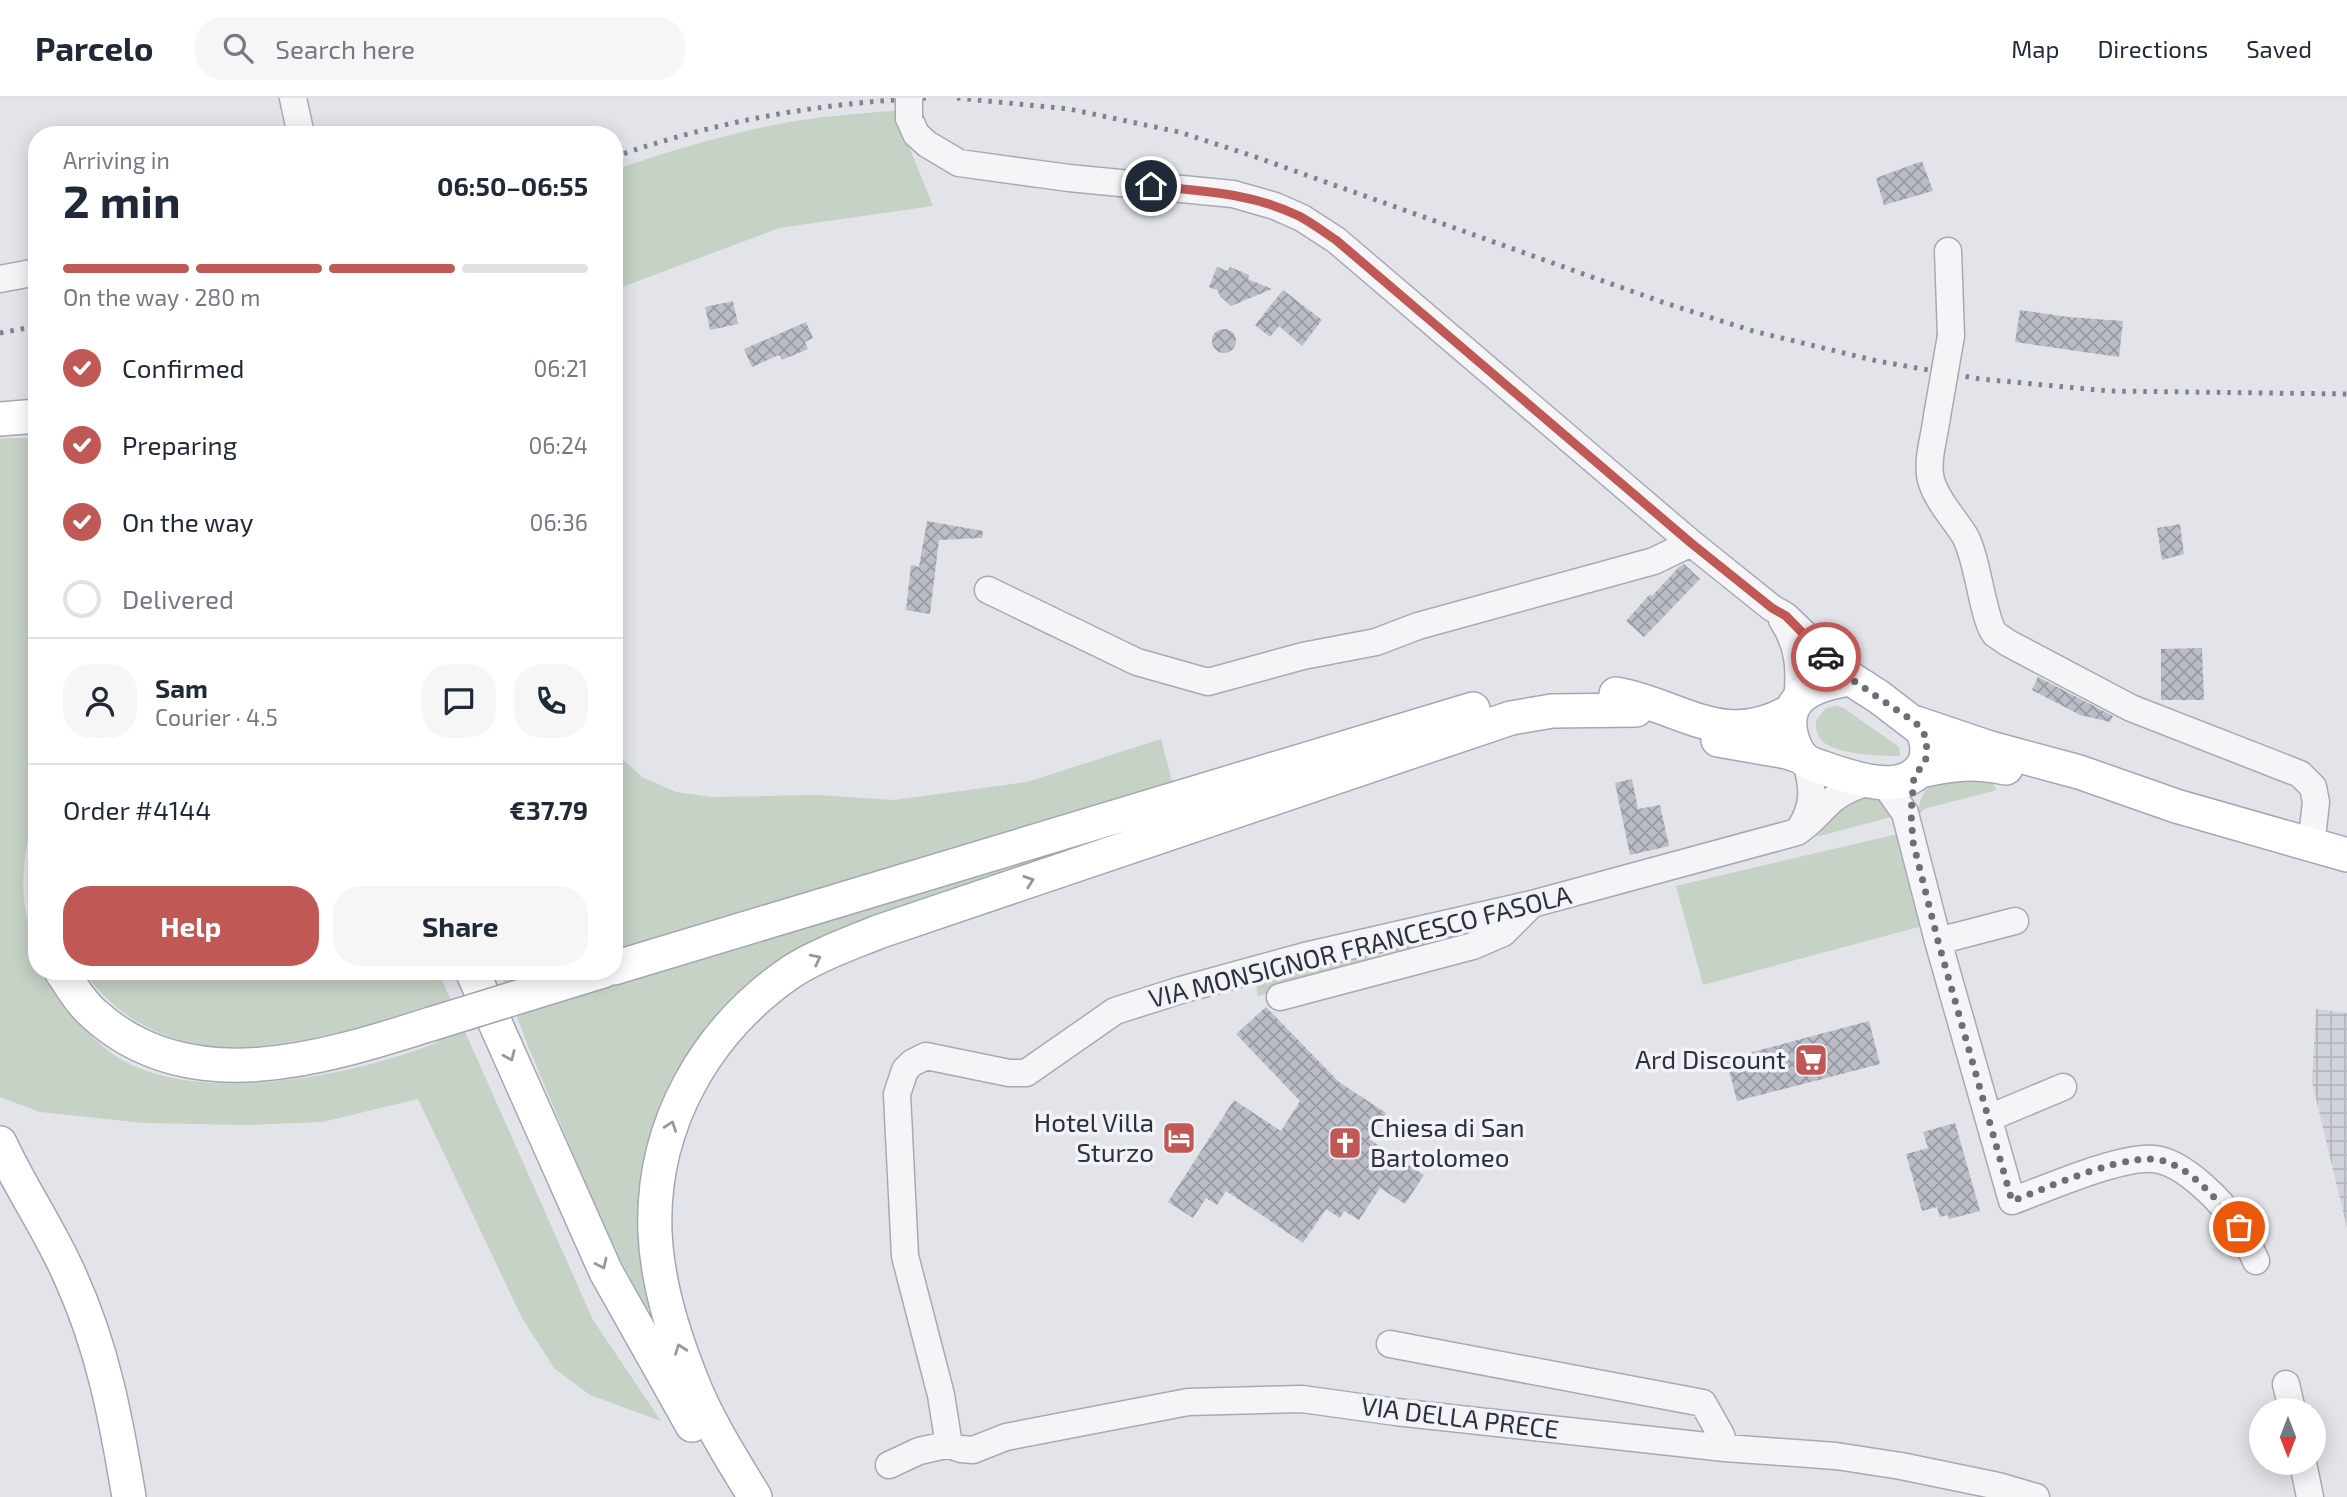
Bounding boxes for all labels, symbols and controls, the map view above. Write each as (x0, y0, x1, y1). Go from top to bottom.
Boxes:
search box (195, 17, 685, 80)
text: Parcelo (35, 28, 153, 68)
icon: search (219, 29, 257, 67)
text: Search here (275, 33, 415, 64)
text: Map (2011, 34, 2059, 63)
text: Directions (2097, 34, 2208, 63)
text: Saved (2246, 34, 2312, 63)
text: Arriving in (63, 146, 170, 174)
pin (1121, 156, 1181, 216)
icon: home (1132, 167, 1170, 205)
text: 06:50–06:55 (437, 170, 588, 201)
text: 2 min (63, 172, 181, 227)
text: On the way · 280 m (63, 283, 260, 311)
icon: check (63, 349, 101, 387)
text: Confirmed (122, 352, 245, 383)
text: 06:21 (533, 354, 588, 382)
icon: check (63, 426, 101, 464)
text: Preparing (122, 429, 237, 460)
text: 06:24 (528, 431, 588, 459)
icon: check (63, 503, 101, 541)
text: On the way (122, 506, 253, 537)
text: 06:36 (530, 508, 588, 536)
text: Delivered (122, 583, 234, 614)
courier (1791, 622, 1861, 692)
icon: car (1807, 638, 1845, 676)
button: person (63, 664, 137, 738)
button: chat (422, 664, 496, 738)
button: phone (514, 664, 588, 738)
text: Sam (155, 672, 208, 703)
text: Courier · 4.5 (155, 703, 278, 731)
text: Order #4144 (63, 794, 211, 825)
text: €37.79 (509, 794, 588, 825)
one-way arrow (1023, 875, 1035, 889)
street label: VIA MONSIGNOR FRANCESCO FASOLA (1145, 878, 1574, 1013)
button: Help (63, 886, 319, 966)
button: Share (333, 886, 588, 966)
one-way arrow (809, 954, 821, 968)
supermarket icon: Ard Discount (1792, 1041, 1830, 1079)
place label: Ard Discount (1635, 1043, 1786, 1074)
one-way arrow (502, 1049, 516, 1061)
place label: Hotel Villa Sturzo (1034, 1106, 1154, 1167)
place label: Chiesa di San Bartolomeo (1370, 1111, 1525, 1172)
hotel icon: Hotel Villa Sturzo (1160, 1119, 1198, 1157)
one-way arrow (663, 1121, 677, 1133)
church icon: Chiesa di San Bartolomeo (1326, 1124, 1364, 1162)
pin (2209, 1197, 2269, 1257)
icon: bag (2220, 1208, 2258, 1246)
one-way arrow (594, 1257, 608, 1269)
one-way arrow (675, 1343, 689, 1355)
street label: VIA DELLA PRECE (1359, 1389, 1561, 1444)
north arrow (2249, 1398, 2326, 1475)
map controls (2249, 1398, 2326, 1475)

